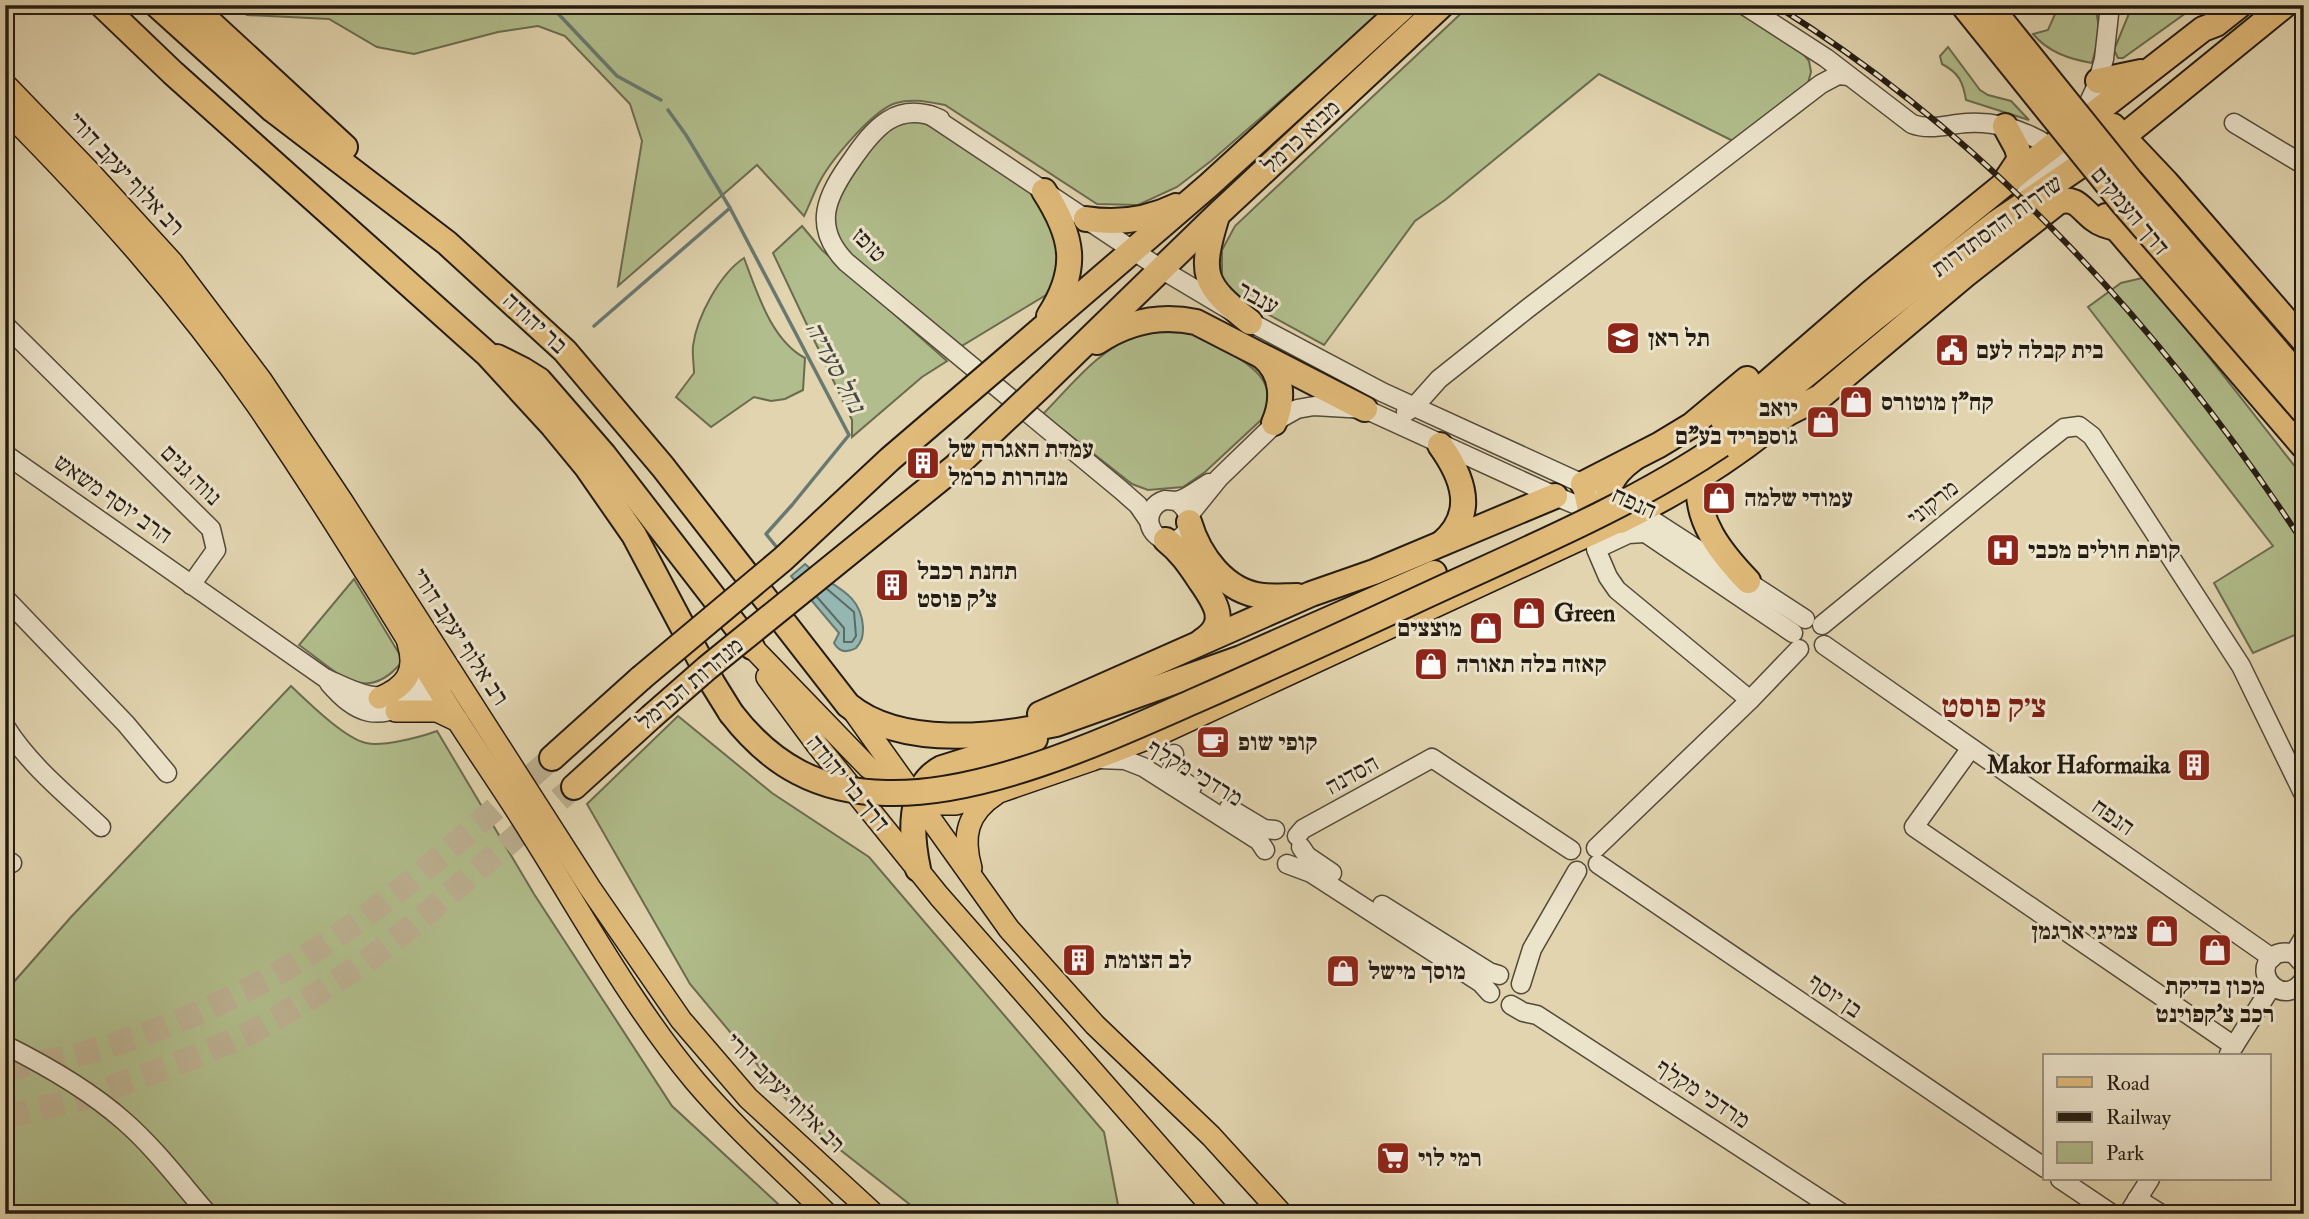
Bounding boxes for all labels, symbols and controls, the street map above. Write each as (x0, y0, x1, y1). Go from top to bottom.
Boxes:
street label: מבוא כרמל (1255, 93, 1347, 181)
street label: רב אלוף יעקב דורי (61, 106, 191, 242)
street label: דרך העמקים (2084, 160, 2176, 262)
street label: שדרות ההסתדרות (1925, 168, 2069, 284)
street label: טופז (845, 221, 893, 269)
street label: ענבר (1232, 274, 1284, 322)
street label: בר יהודה (496, 285, 574, 361)
water label: נחל סעדיה (798, 316, 873, 420)
school or university icon: תל ראן (1604, 319, 1642, 357)
place label: תל ראן (1648, 323, 1710, 354)
public building icon: בית קבלה לעם (1933, 331, 1971, 369)
place label: בית קבלה לעם (1976, 335, 2104, 366)
shop icon: קח"ן מוטורס (1837, 383, 1875, 421)
place label: קח"ן מוטורס (1881, 387, 1994, 418)
place label: יואב גוספריד בע"ם (1675, 393, 1798, 452)
shop icon: יואב גוספריד בע"ם (1804, 403, 1842, 441)
place label: עמדת האגרה של מנהרות כרמל (948, 434, 1094, 493)
street label: נווה גנים (154, 438, 228, 512)
building icon: עמדת האגרה של מנהרות כרמל (904, 444, 942, 482)
street label: הרב יוסף משאש (48, 447, 178, 551)
street label: מרקוני (1901, 473, 1965, 533)
street label: הנפח (1607, 479, 1661, 527)
shop icon: עמודי שלמה (1700, 479, 1738, 517)
place label: עמודי שלמה (1744, 483, 1853, 514)
hospital icon: קופת חולים מכבי (1984, 531, 2022, 569)
place label: קופת חולים מכבי (2028, 535, 2181, 566)
place label: תחנת רכבל צ'ק פוסט (917, 556, 1018, 615)
street label: רב אלוף יעקב דורי (404, 562, 516, 712)
building icon: תחנת רכבל צ'ק פוסט (873, 566, 911, 604)
shop icon: Green (1510, 594, 1548, 632)
place label: Green (1554, 598, 1616, 629)
shop icon: מוצצים (1467, 609, 1505, 647)
place label: מוצצים (1397, 613, 1462, 644)
street label: מנהרות הכרמל (630, 630, 750, 738)
shop icon: קאזה בלה תאורה (1412, 645, 1450, 683)
place label: קאזה בלה תאורה (1456, 649, 1607, 680)
district label: צ׳ק פוסט (1941, 687, 2047, 727)
cafe icon: קופי שופ (1194, 723, 1232, 761)
place label: קופי שופ (1238, 727, 1318, 758)
street label: דרך בר יהודה (799, 728, 897, 838)
street label: מרדכי מקלף (1141, 732, 1249, 814)
building icon: Makor Haformaika (2175, 746, 2213, 784)
street label: הסדנה (1320, 748, 1384, 802)
place label: Makor Haformaika (1986, 750, 2171, 781)
street label: הנפח (2085, 791, 2141, 843)
shop icon: צמיגי ארגמן (2143, 912, 2181, 950)
place label: צמיגי ארגמן (2032, 916, 2138, 947)
shop icon: מכון בדיקת רכב צ'קפוינט (2196, 931, 2234, 969)
building icon: לב הצומת (1060, 941, 1098, 979)
place label: לב הצומת (1104, 945, 1192, 976)
shop icon: מוסך מישל (1324, 952, 1362, 990)
place label: מוסך מישל (1368, 956, 1466, 987)
street label: בן יוסף (1802, 967, 1868, 1025)
place label: מכון בדיקת רכב צ'קפוינט (2156, 971, 2274, 1030)
street label: רב אלוף יעקב דורי (718, 1026, 852, 1160)
street label: מרדכי מקלף (1650, 1052, 1756, 1136)
legend (2043, 1054, 2270, 1180)
text: Road (2106, 1070, 2151, 1097)
text: Railway (2106, 1104, 2172, 1131)
supermarket icon: רמי לוי (1374, 1139, 1412, 1177)
text: Park (2106, 1140, 2144, 1167)
place label: רמי לוי (1418, 1143, 1482, 1174)

